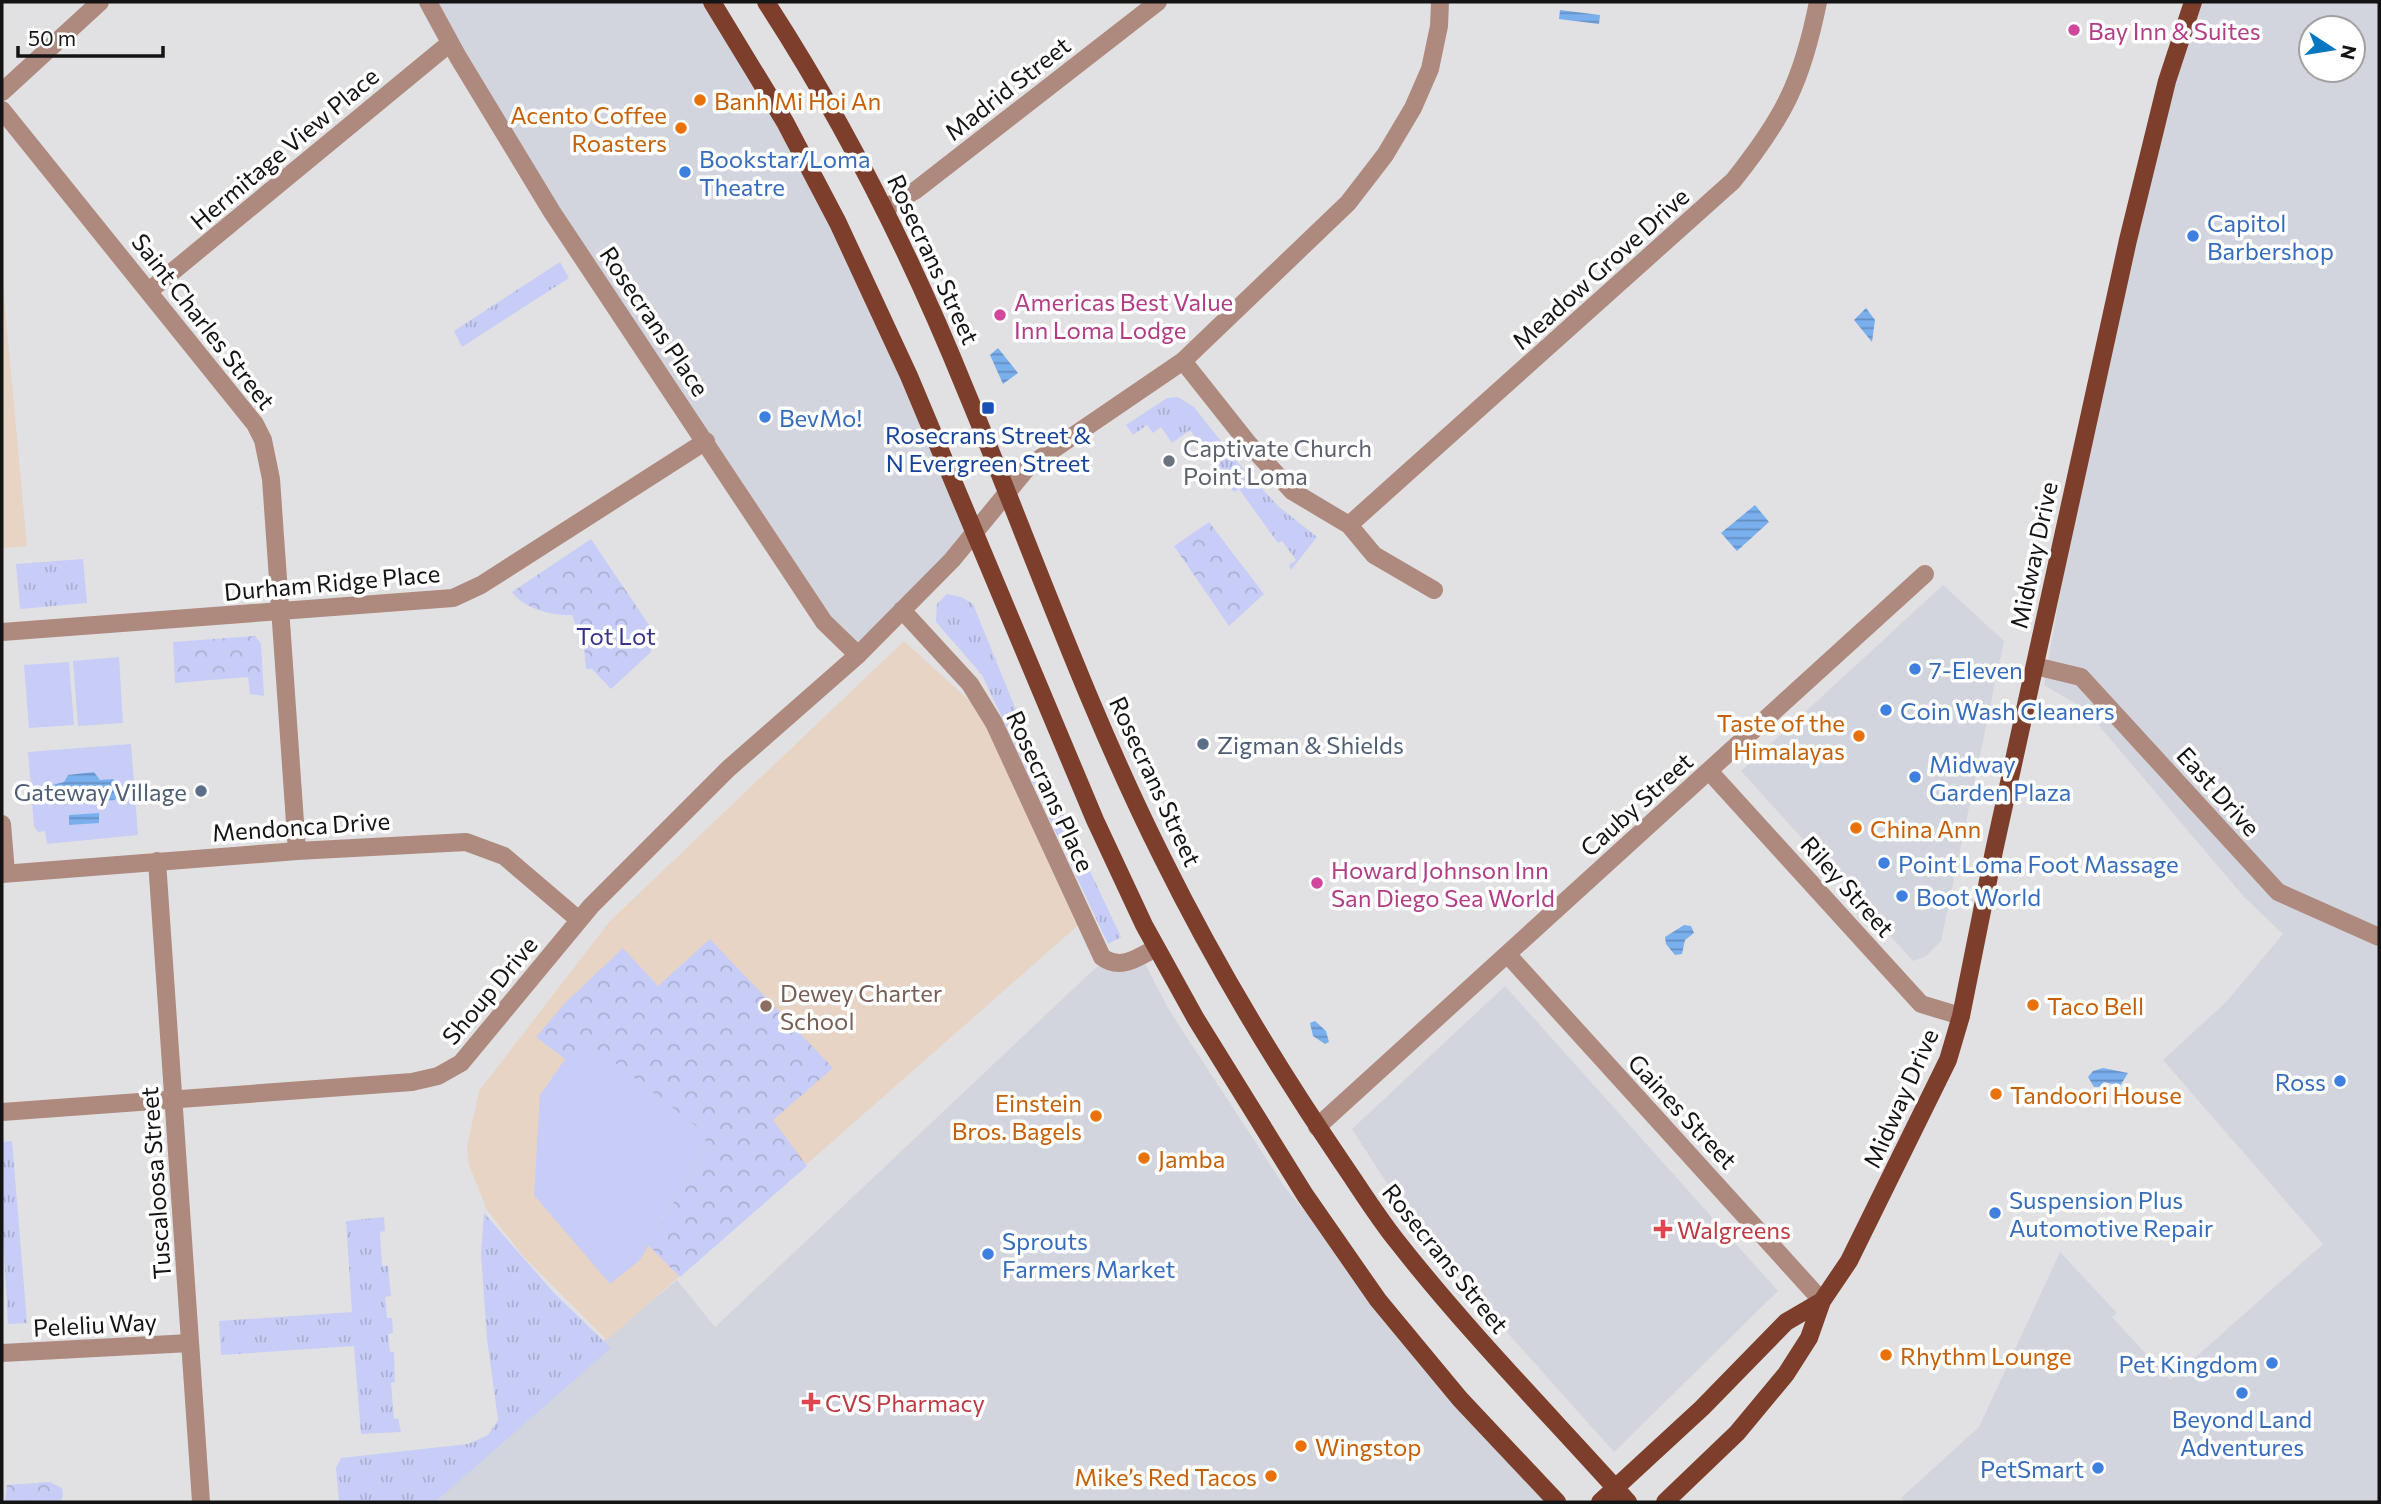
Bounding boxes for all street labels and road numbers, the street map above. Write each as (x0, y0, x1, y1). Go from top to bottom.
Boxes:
street label: Madrid Street (938, 30, 1076, 146)
street label: Hermitage View Place (184, 61, 384, 235)
street label: Rosecrans Street (882, 170, 986, 349)
street label: Meadow Grove Drive (1506, 181, 1694, 355)
street label: Saint Charles Street (126, 227, 282, 415)
street label: Rosecrans Place (594, 241, 716, 401)
street label: Midway Drive (2003, 479, 2063, 631)
street label: Durham Ridge Place (223, 558, 441, 606)
street label: Rosecrans Street (1104, 692, 1208, 871)
street label: Rosecrans Place (1001, 706, 1101, 876)
street label: East Drive (2171, 740, 2267, 842)
street label: Cauby Street (1574, 746, 1698, 862)
street label: Mendonca Drive (211, 805, 391, 847)
street label: Riley Street (1795, 830, 1901, 942)
street label: Shoup Drive (435, 930, 543, 1050)
street label: Midway Drive (1856, 1024, 1944, 1172)
street label: Gaines Street (1623, 1048, 1744, 1174)
street label: Tuscaloosa Street (134, 1086, 176, 1280)
street label: Rosecrans Street (1377, 1177, 1515, 1339)
street label: Peleliu Way (32, 1306, 158, 1342)

